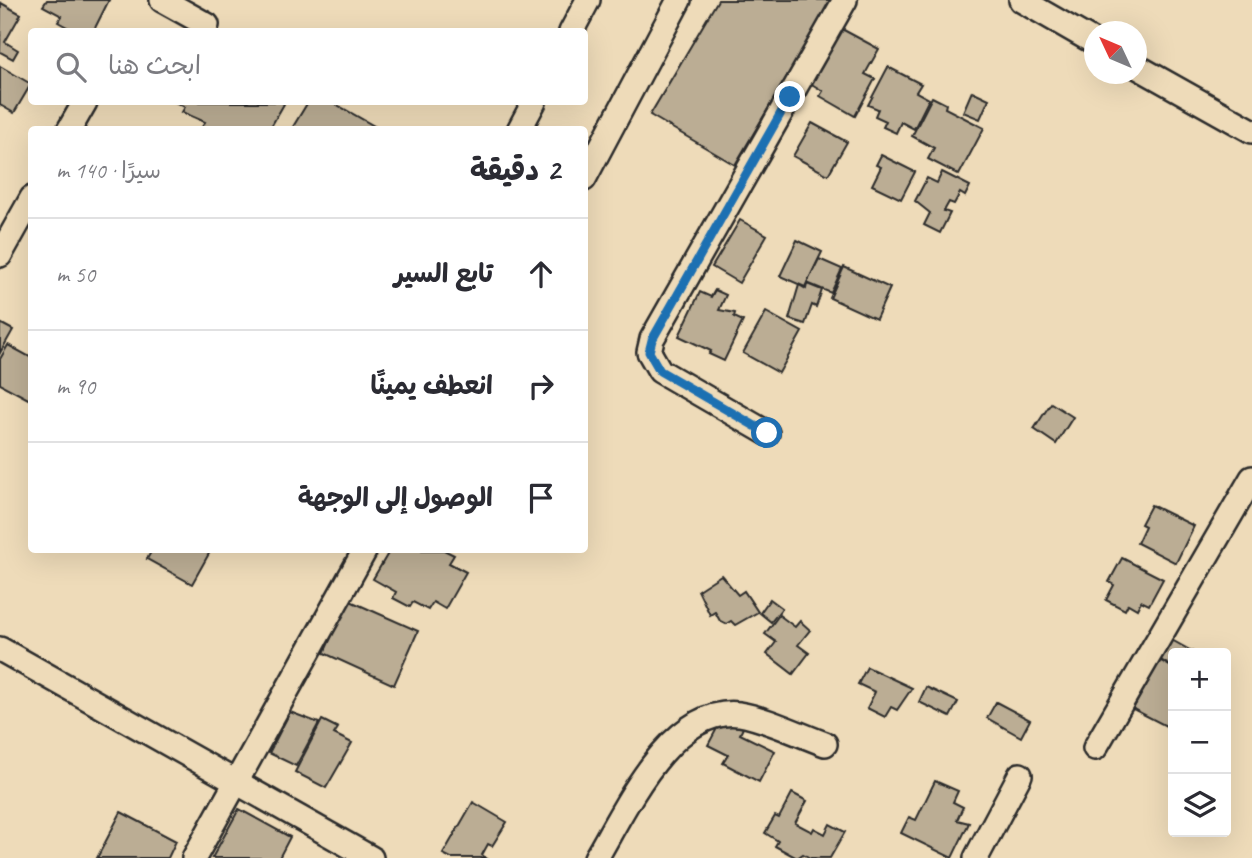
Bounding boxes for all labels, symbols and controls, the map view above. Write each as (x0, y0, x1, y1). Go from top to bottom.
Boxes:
north arrow (1084, 21, 1147, 84)
search box (28, 28, 588, 105)
icon: search (52, 48, 90, 86)
text: ابحث هنا (108, 49, 201, 82)
route end (774, 81, 805, 112)
text: 2 دقيقة (470, 151, 560, 189)
text: سيرًا · 140 m (56, 156, 161, 185)
icon: ahead (522, 255, 560, 293)
text: تابع السير (394, 257, 493, 290)
text: 50 m (56, 260, 95, 289)
icon: right (522, 367, 560, 405)
text: انعطف يمينًا (371, 369, 493, 402)
text: 90 m (56, 372, 95, 401)
route start (751, 417, 782, 448)
icon: arrive (522, 479, 560, 517)
text: الوصول إلى الوجهة (298, 481, 493, 514)
map controls (1168, 648, 1231, 837)
button: + (1168, 648, 1231, 711)
button: − (1168, 711, 1231, 774)
button: layers (1168, 774, 1231, 837)

